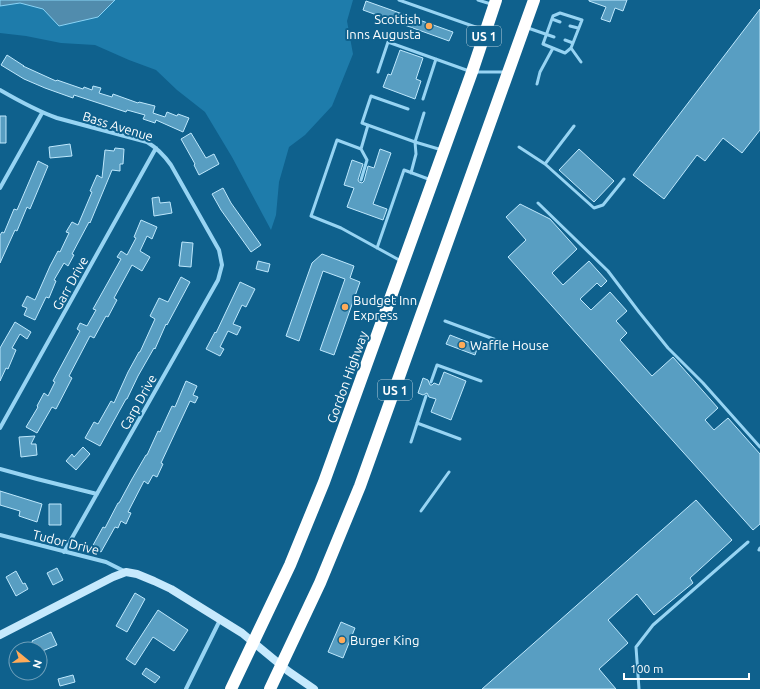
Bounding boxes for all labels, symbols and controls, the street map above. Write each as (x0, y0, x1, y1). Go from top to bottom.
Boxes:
place label: Scottish Inns Augusta (346, 12, 421, 41)
marker: Scottish Inns Augusta (424, 21, 434, 31)
road number: US 1 (467, 26, 501, 46)
street label: Bass Avenue (81, 109, 155, 143)
street label: Garr Drive (50, 254, 90, 312)
place label: Budget Inn Express (353, 293, 417, 322)
marker: Budget Inn Express (340, 302, 350, 312)
street label: Gordon Highway (324, 329, 370, 425)
place label: Waffle House (470, 338, 549, 352)
marker: Waffle House (457, 340, 467, 350)
street label: Carp Drive (117, 372, 159, 432)
road number: US 1 (378, 380, 412, 400)
street label: Tudor Drive (31, 527, 101, 557)
place label: Burger King (350, 633, 419, 647)
marker: Burger King (337, 635, 347, 645)
north arrow (8, 641, 48, 681)
scale bar (624, 655, 749, 681)
text: N (31, 658, 44, 670)
text: 100 m (630, 662, 663, 675)

